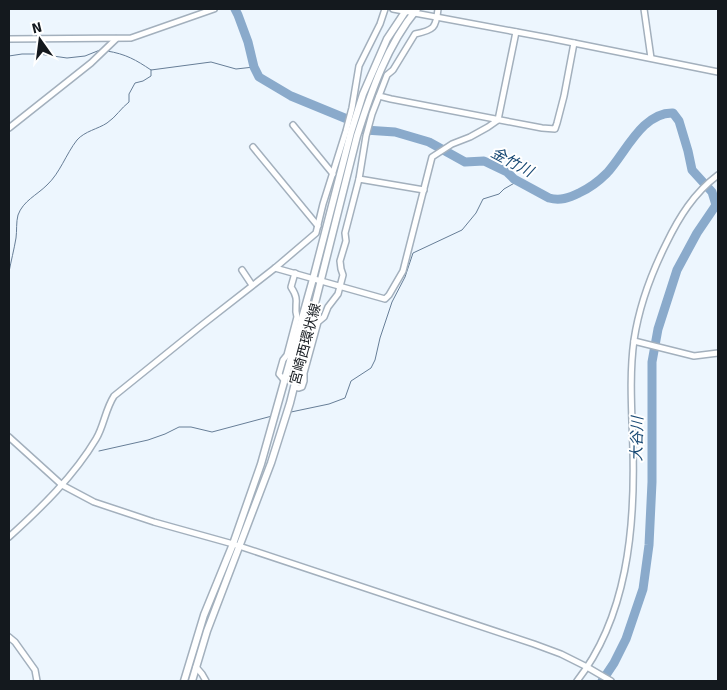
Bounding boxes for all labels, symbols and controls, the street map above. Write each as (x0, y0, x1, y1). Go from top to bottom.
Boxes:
north arrow (15, 15, 65, 65)
text: N (30, 18, 44, 37)
water label: 金竹川 (488, 143, 538, 181)
street label: 宮崎西環状線 (286, 301, 325, 387)
water label: 大谷川 (628, 414, 646, 462)

